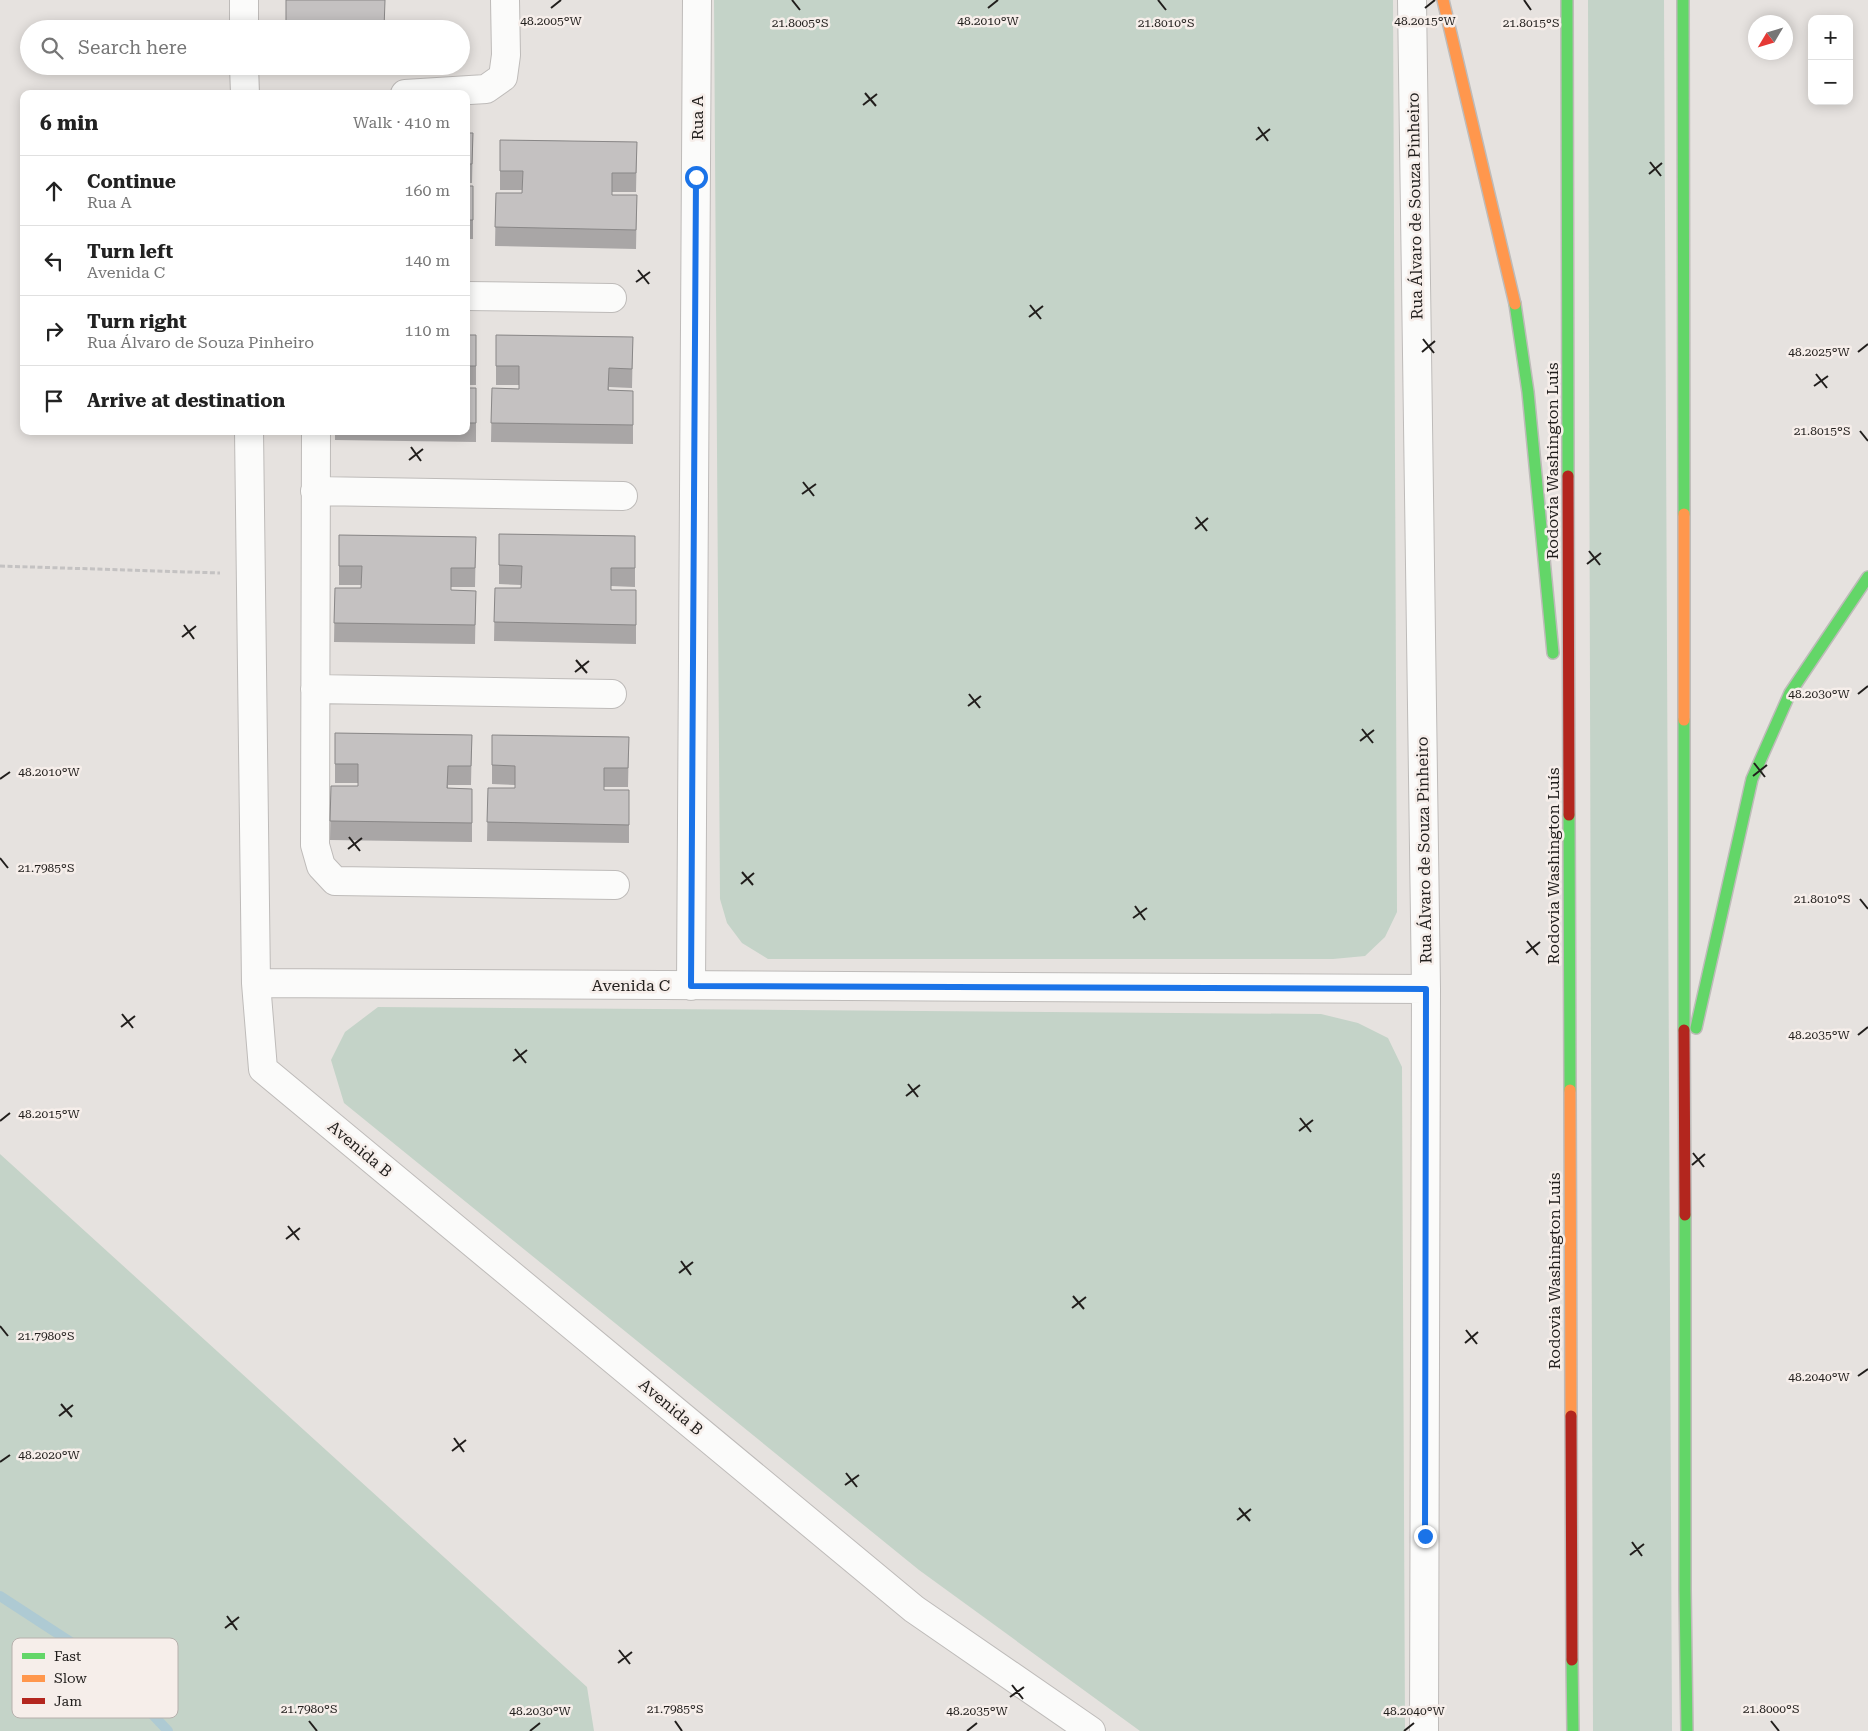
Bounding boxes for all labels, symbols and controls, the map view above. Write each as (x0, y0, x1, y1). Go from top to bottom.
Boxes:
text: 48.2005°W (520, 14, 583, 28)
text: 48.2010°W (957, 14, 1020, 28)
text: 48.2015°W (1394, 14, 1457, 28)
north arrow (1748, 15, 1793, 60)
map controls (1808, 15, 1853, 105)
button: + (1808, 15, 1853, 60)
text: 21.8005°S (772, 16, 828, 30)
text: 21.8010°S (1138, 16, 1194, 30)
text: 21.8015°S (1503, 16, 1559, 30)
search box (20, 20, 470, 75)
icon: search (38, 34, 66, 62)
text: Search here (78, 36, 187, 59)
button: − (1808, 60, 1853, 105)
street label: Rua Álvaro de Souza Pinheiro (1404, 92, 1426, 320)
street label: Rua A (688, 95, 707, 140)
text: 6 min (40, 111, 98, 135)
text: Walk · 410 m (353, 113, 450, 132)
route start (685, 166, 708, 189)
text: Continue (87, 170, 176, 193)
icon: ahead (40, 177, 68, 205)
text: 160 m (404, 181, 450, 200)
text: Rua A (87, 193, 132, 212)
text: Turn left (87, 240, 173, 263)
icon: left (40, 247, 68, 275)
text: 140 m (404, 251, 450, 270)
text: Avenida C (87, 263, 165, 282)
text: Turn right (87, 310, 187, 333)
icon: right (40, 317, 68, 345)
text: 110 m (404, 321, 450, 340)
text: Rua Álvaro de Souza Pinheiro (87, 333, 314, 352)
text: 48.2025°W (1788, 345, 1851, 359)
street label: Rodovia Washington Luís (1543, 362, 1562, 560)
icon: arrive (40, 387, 68, 415)
text: Arrive at destination (87, 389, 285, 412)
text: 21.8015°S (1794, 424, 1850, 438)
text: 48.2030°W (1788, 687, 1851, 701)
street label: Rua Álvaro de Souza Pinheiro (1413, 736, 1435, 964)
text: 48.2010°W (18, 765, 81, 779)
street label: Rodovia Washington Luís (1544, 767, 1563, 965)
text: 21.7985°S (18, 861, 74, 875)
text: 21.8010°S (1794, 892, 1850, 906)
street label: Avenida C (592, 976, 670, 995)
text: 48.2035°W (1788, 1028, 1851, 1042)
text: 48.2015°W (18, 1107, 81, 1121)
street label: Avenida B (324, 1117, 396, 1181)
street label: Rodovia Washington Luís (1545, 1172, 1564, 1370)
text: 21.7980°S (18, 1329, 74, 1343)
text: 48.2040°W (1788, 1370, 1851, 1384)
street label: Avenida B (635, 1375, 707, 1439)
text: 48.2020°W (18, 1448, 81, 1462)
route end (1414, 1525, 1437, 1548)
legend (12, 1638, 178, 1718)
text: Fast (54, 1648, 81, 1664)
text: Slow (54, 1670, 87, 1686)
text: Jam (54, 1693, 82, 1709)
text: 21.7980°S (281, 1702, 337, 1716)
text: 21.7985°S (647, 1702, 703, 1716)
text: 21.8000°S (1743, 1702, 1799, 1716)
text: 48.2030°W (509, 1704, 572, 1718)
text: 48.2035°W (946, 1704, 1009, 1718)
text: 48.2040°W (1383, 1704, 1446, 1718)

